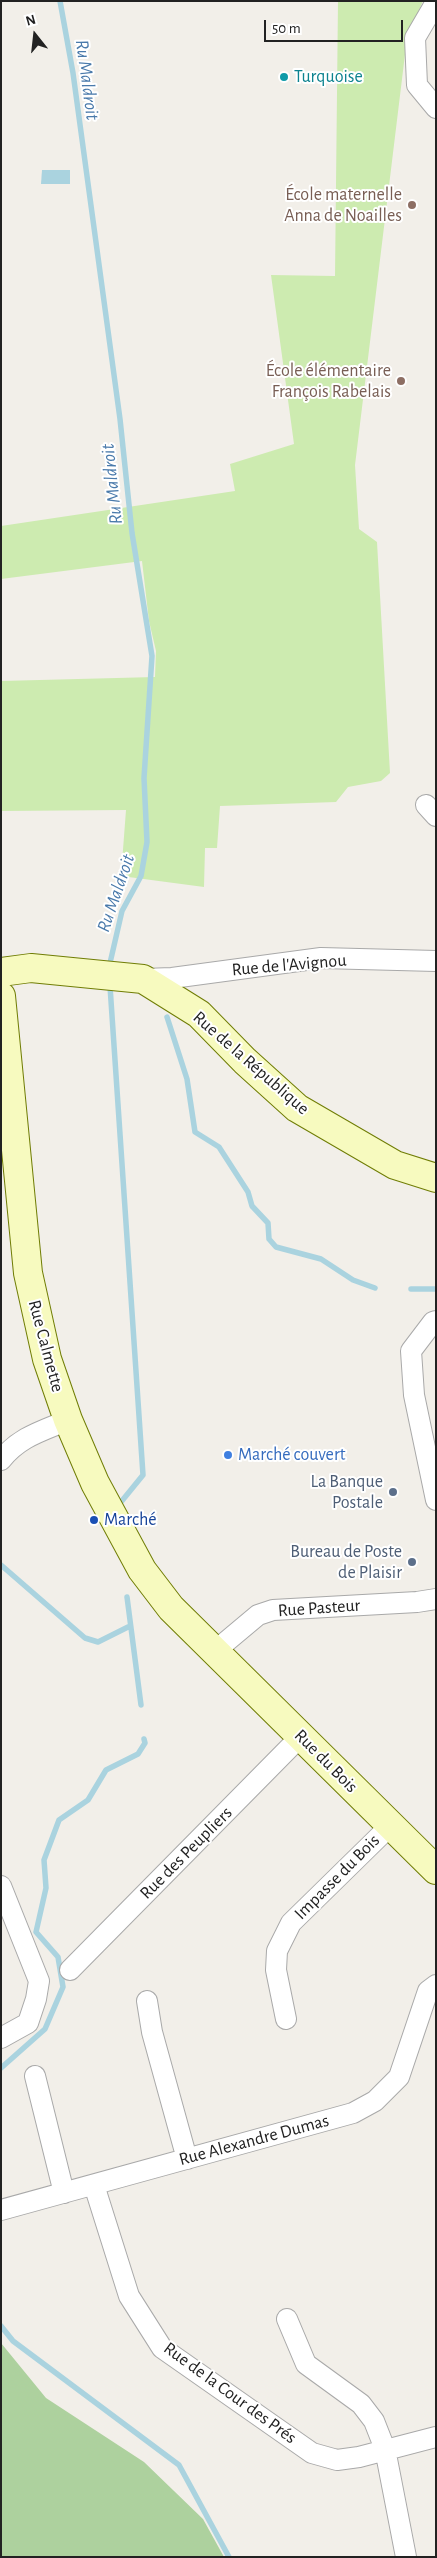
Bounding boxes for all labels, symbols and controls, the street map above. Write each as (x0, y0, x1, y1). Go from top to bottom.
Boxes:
north arrow (10, 10, 60, 60)
scale bar (267, 10, 406, 42)
text: N (24, 13, 37, 29)
text: 50 m (272, 21, 301, 36)
water label: Ru Maldroit (70, 38, 104, 122)
place label: Turquoise (294, 66, 363, 88)
marker: Turquoise (278, 71, 290, 83)
place label: École maternelle Anna de Noailles (284, 184, 402, 226)
marker: École maternelle Anna de Noailles (406, 199, 418, 211)
place label: École élémentaire François Rabelais (266, 360, 391, 402)
marker: École élémentaire François Rabelais (395, 375, 407, 387)
water label: Ru Maldroit (96, 442, 128, 526)
water label: Ru Maldroit (92, 851, 140, 935)
street label: Rue de l'Avignou (231, 949, 347, 981)
street label: Rue de la République (188, 1007, 314, 1119)
street label: Rue Calmette (23, 1298, 69, 1394)
place label: Marché couvert (238, 1444, 345, 1466)
marker: Marché couvert (222, 1449, 234, 1461)
place label: La Banque Postale (310, 1471, 383, 1514)
marker: La Banque Postale (387, 1486, 399, 1498)
place label: Marché (104, 1509, 157, 1531)
marker: Marché (88, 1514, 100, 1526)
place label: Bureau de Poste de Plaisir (290, 1541, 402, 1584)
marker: Bureau de Poste de Plaisir (406, 1556, 418, 1568)
street label: Rue Pasteur (277, 1594, 361, 1622)
street label: Rue du Bois (290, 1725, 362, 1797)
street label: Rue des Peupliers (135, 1802, 237, 1904)
street label: Impasse du Bois (290, 1830, 384, 1924)
street label: Rue Alexandre Dumas (177, 2110, 331, 2170)
street label: Rue de la Cour des Prés (159, 2337, 301, 2449)

